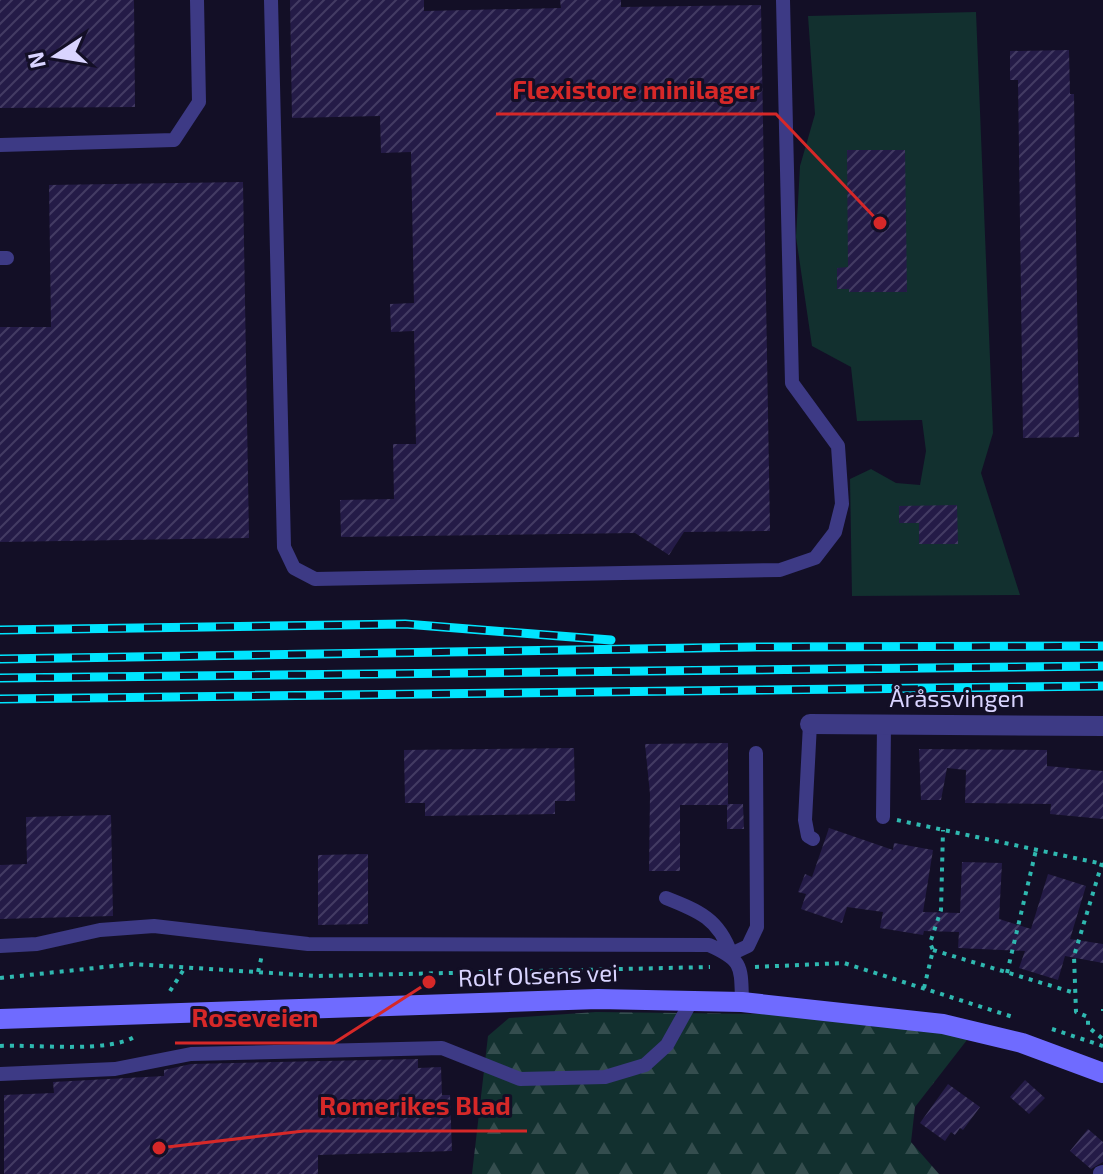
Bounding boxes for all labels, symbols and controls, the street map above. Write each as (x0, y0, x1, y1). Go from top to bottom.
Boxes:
north arrow (16, 16, 96, 96)
text: N (21, 50, 50, 71)
callout: Flexistore minilager (496, 64, 776, 114)
text: Flexistore minilager (512, 73, 760, 104)
street label: Åråssvingen (890, 683, 1024, 712)
street label: Rolf Olsens vei (457, 957, 618, 992)
callout: Roseveien (175, 993, 334, 1043)
text: Roseveien (192, 1001, 318, 1032)
callout: Romerikes Blad (304, 1081, 527, 1131)
text: Romerikes Blad (319, 1089, 511, 1120)

